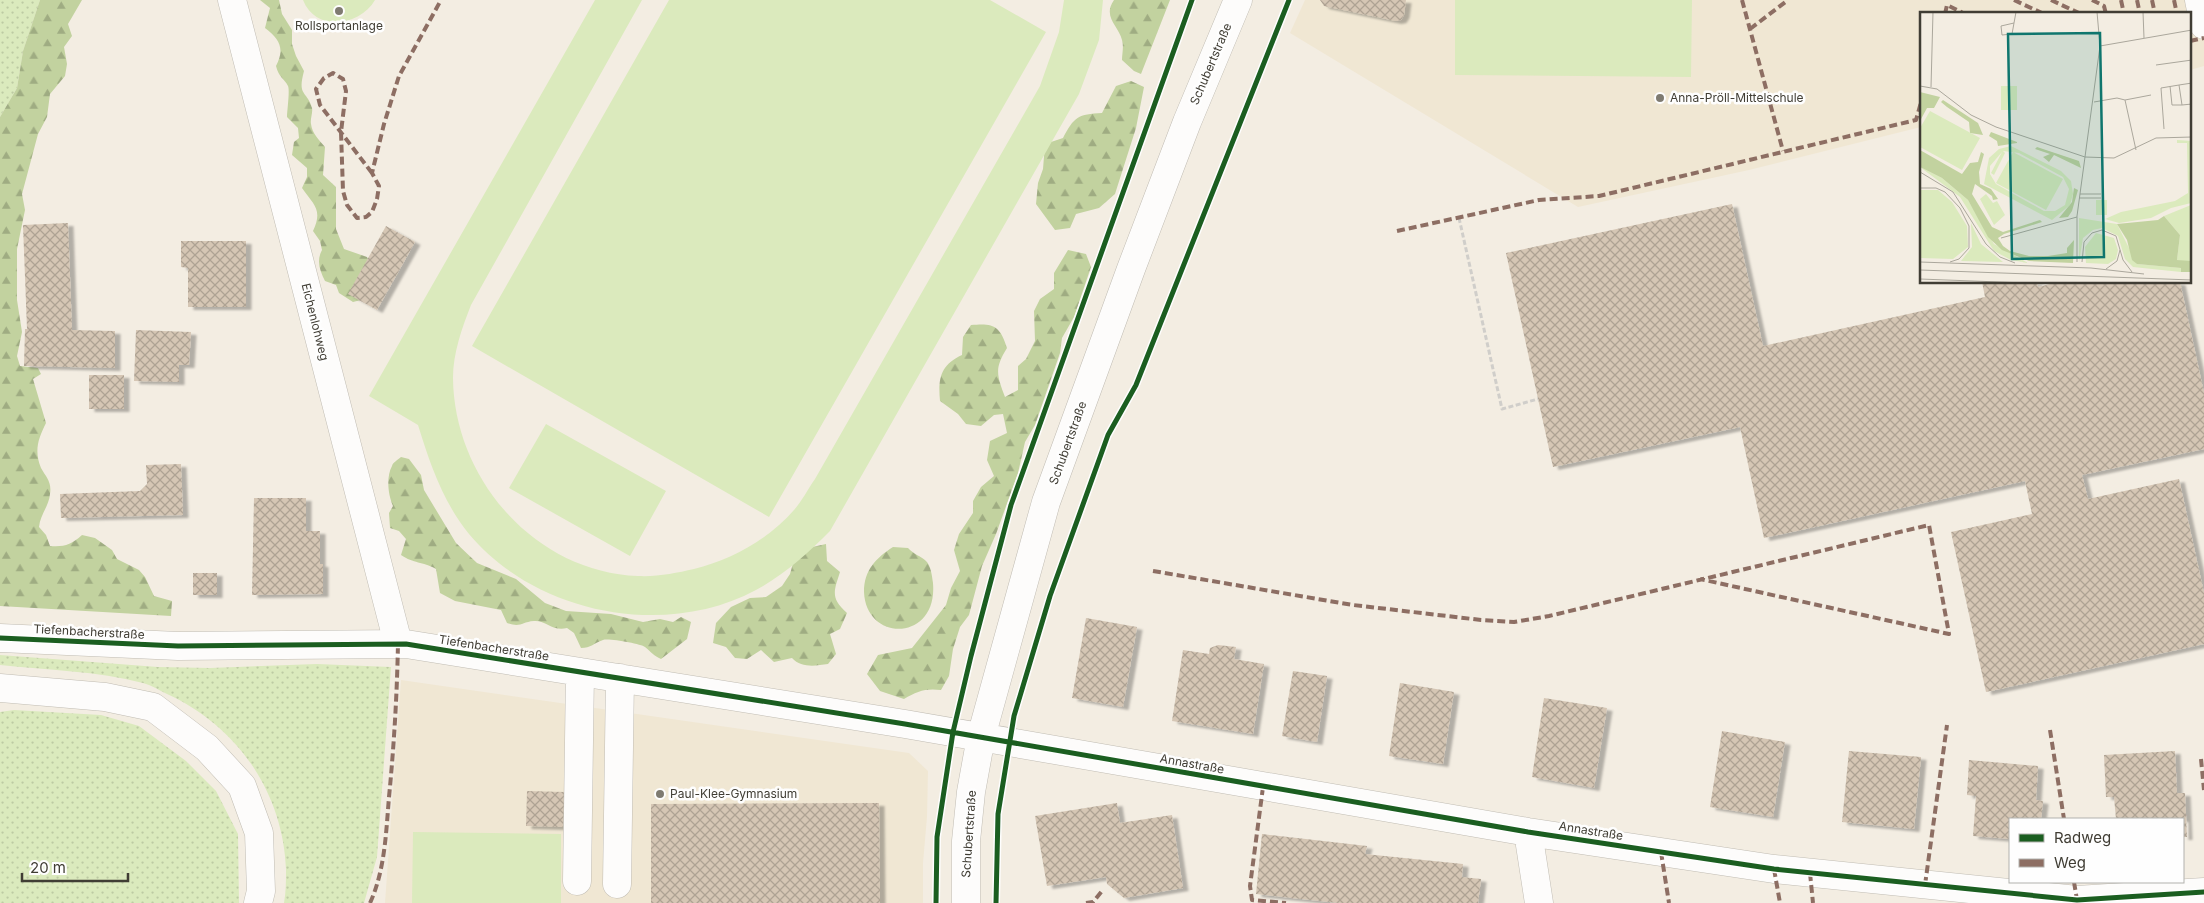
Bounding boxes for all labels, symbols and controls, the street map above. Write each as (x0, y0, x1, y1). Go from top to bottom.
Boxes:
marker: Rollsportanlage (333, 5, 345, 17)
inset map (1920, 12, 2192, 284)
place label: Rollsportanlage (295, 18, 383, 33)
street label: Schubertstraße (1187, 21, 1235, 107)
place label: Anna-Pröll-Mittelschule (1670, 90, 1804, 105)
marker: Anna-Pröll-Mittelschule (1654, 92, 1666, 104)
street label: Eichenlohweg (299, 282, 332, 362)
street label: Schubertstraße (1046, 399, 1090, 487)
street label: Tiefenbacherstraße (33, 621, 145, 642)
street label: Tiefenbacherstraße (438, 631, 550, 664)
street label: Annastraße (1159, 750, 1225, 777)
place label: Paul-Klee-Gymnasium (670, 786, 797, 801)
marker: Paul-Klee-Gymnasium (654, 788, 666, 800)
street label: Schubertstraße (958, 790, 979, 878)
street label: Annastraße (1558, 818, 1624, 843)
legend (2009, 818, 2184, 883)
text: Radweg (2054, 828, 2111, 847)
scale bar (22, 850, 129, 882)
text: Weg (2054, 853, 2086, 872)
text: 20 m (30, 858, 66, 877)

